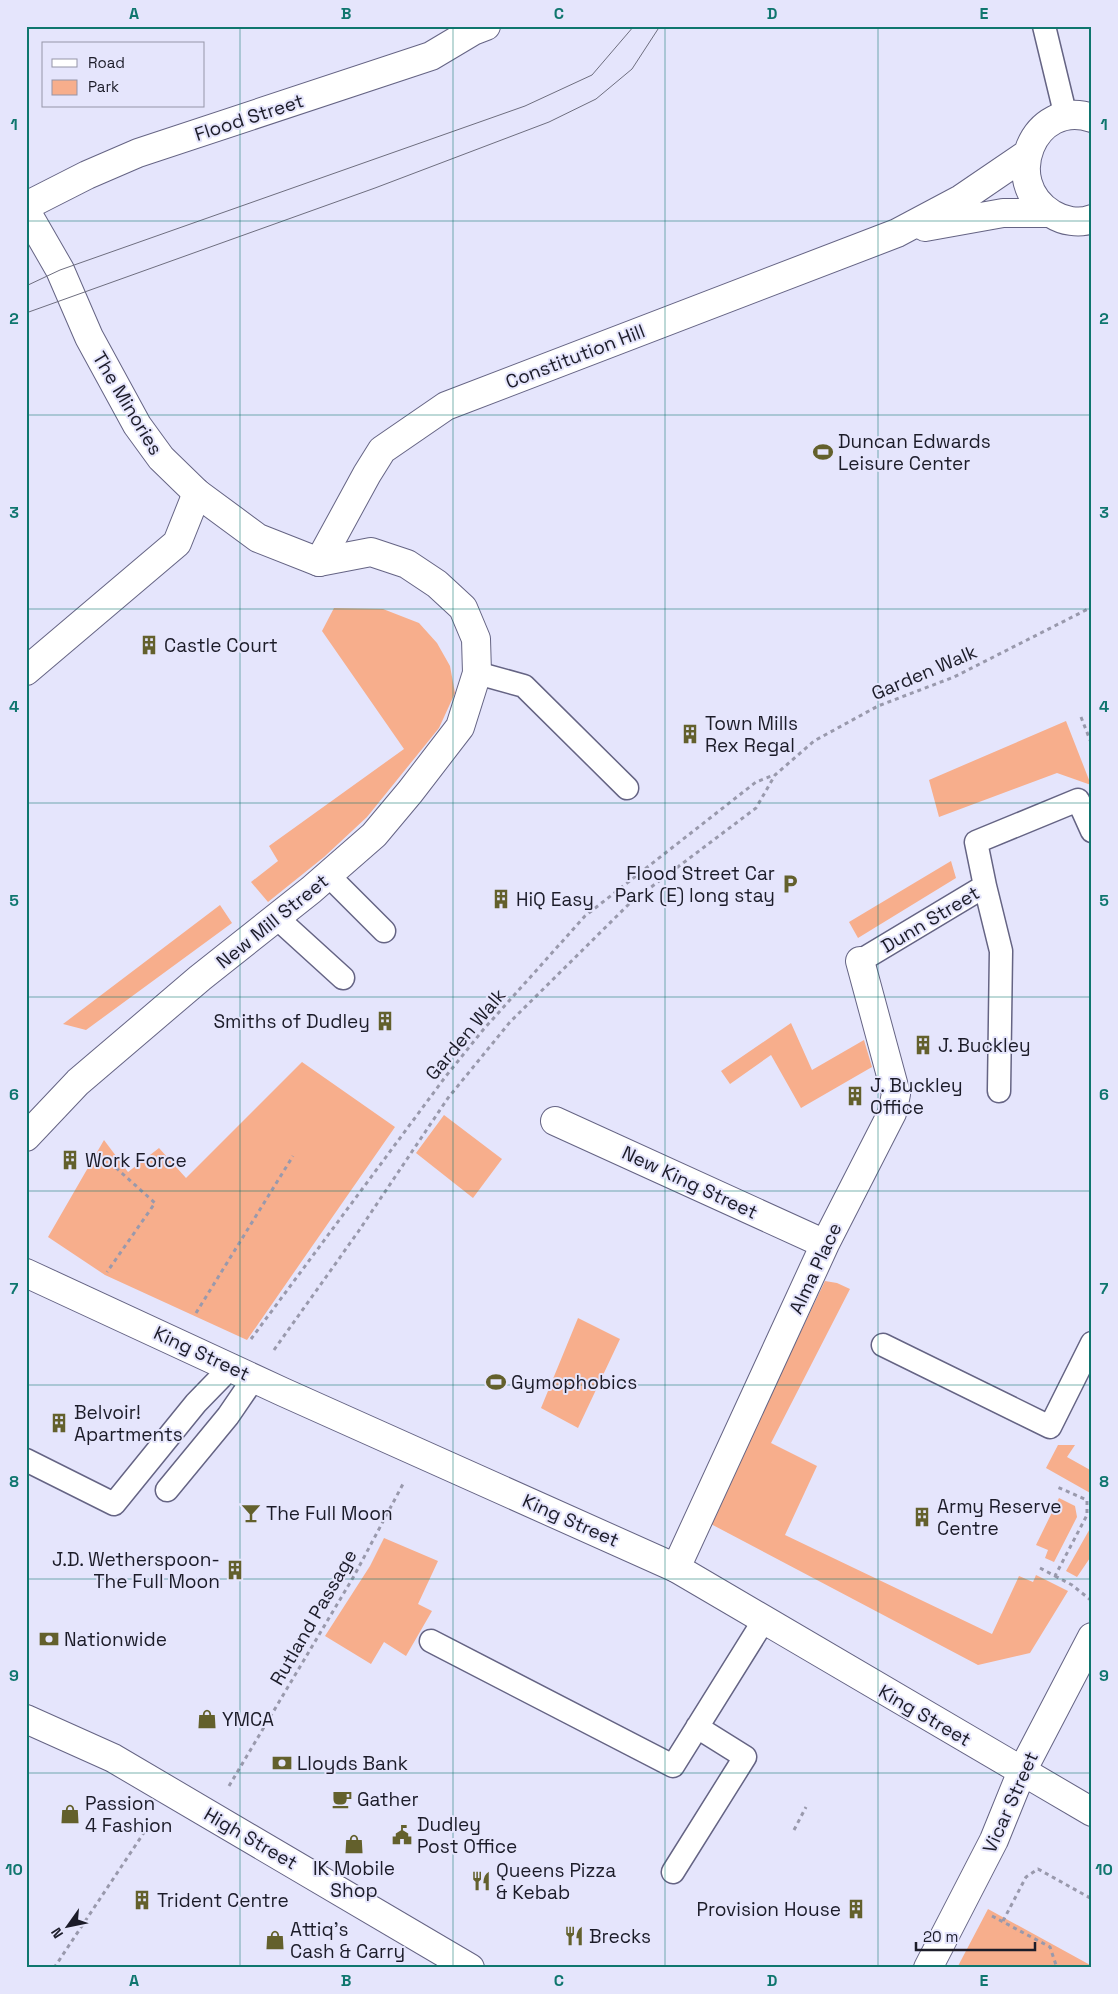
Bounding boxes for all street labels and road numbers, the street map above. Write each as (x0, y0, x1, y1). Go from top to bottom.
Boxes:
street label: Flood Street (191, 88, 307, 147)
street label: Constitution Hill (502, 318, 648, 395)
street label: The Minories (87, 347, 168, 460)
street label: Garden Walk (868, 639, 981, 706)
street label: New Mill Street (211, 869, 333, 974)
street label: Dunn Street (876, 880, 984, 959)
street label: Garden Walk (420, 983, 511, 1085)
street label: New King Street (618, 1140, 762, 1225)
street label: Alma Place (783, 1218, 848, 1318)
street label: King Street (150, 1320, 254, 1387)
street label: King Street (519, 1488, 623, 1553)
street label: Rutland Passage (264, 1545, 362, 1690)
street label: King Street (874, 1679, 976, 1752)
street label: Vicar Street (977, 1747, 1044, 1857)
street label: High Street (200, 1802, 302, 1875)

